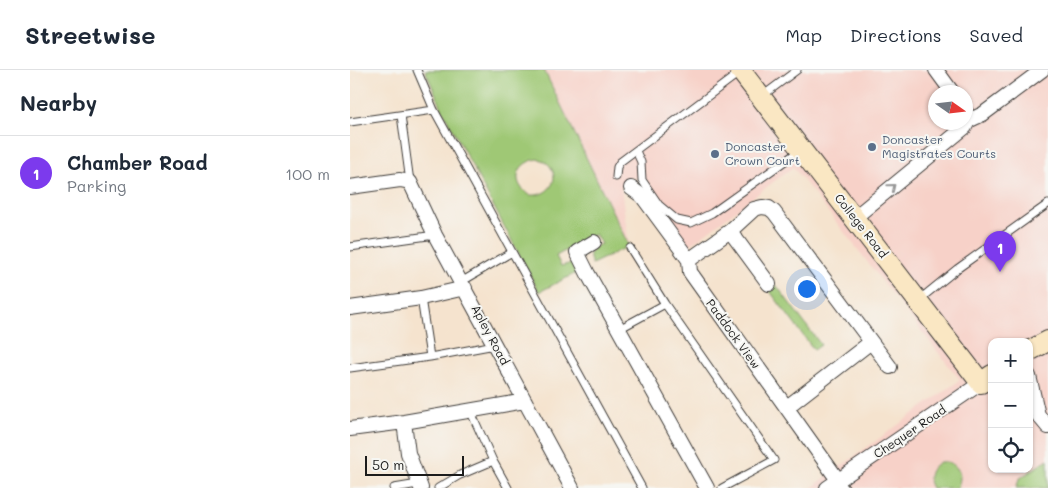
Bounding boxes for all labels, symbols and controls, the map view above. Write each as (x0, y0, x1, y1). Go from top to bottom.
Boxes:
text: Streetwise (25, 19, 155, 50)
text: Map (785, 23, 822, 47)
text: Directions (850, 23, 942, 47)
text: Saved (970, 23, 1023, 47)
north arrow (928, 85, 973, 130)
text: Nearby (20, 89, 97, 116)
place label: Doncaster Magistrates Courts (882, 131, 996, 161)
place label: Doncaster Crown Court (725, 138, 800, 168)
marker: Doncaster Magistrates Courts (866, 141, 878, 153)
marker: Doncaster Crown Court (709, 148, 721, 160)
text: Chamber Road (67, 150, 207, 175)
text: 1 (32, 163, 40, 184)
text: 100 m (285, 163, 330, 184)
text: Parking (67, 175, 126, 196)
one-way arrow (886, 185, 895, 193)
street label: College Road (832, 190, 892, 261)
pin: 1 (984, 231, 1016, 272)
your location (794, 276, 820, 302)
street label: Paddock View (703, 295, 765, 372)
street label: Apley Road (468, 302, 514, 368)
map controls (988, 338, 1033, 473)
button: + (988, 338, 1033, 383)
button: − (988, 383, 1033, 428)
street label: Chequer Road (870, 401, 949, 461)
button: locate (988, 428, 1033, 473)
scale bar (365, 453, 464, 476)
text: 50 m (372, 455, 404, 474)

